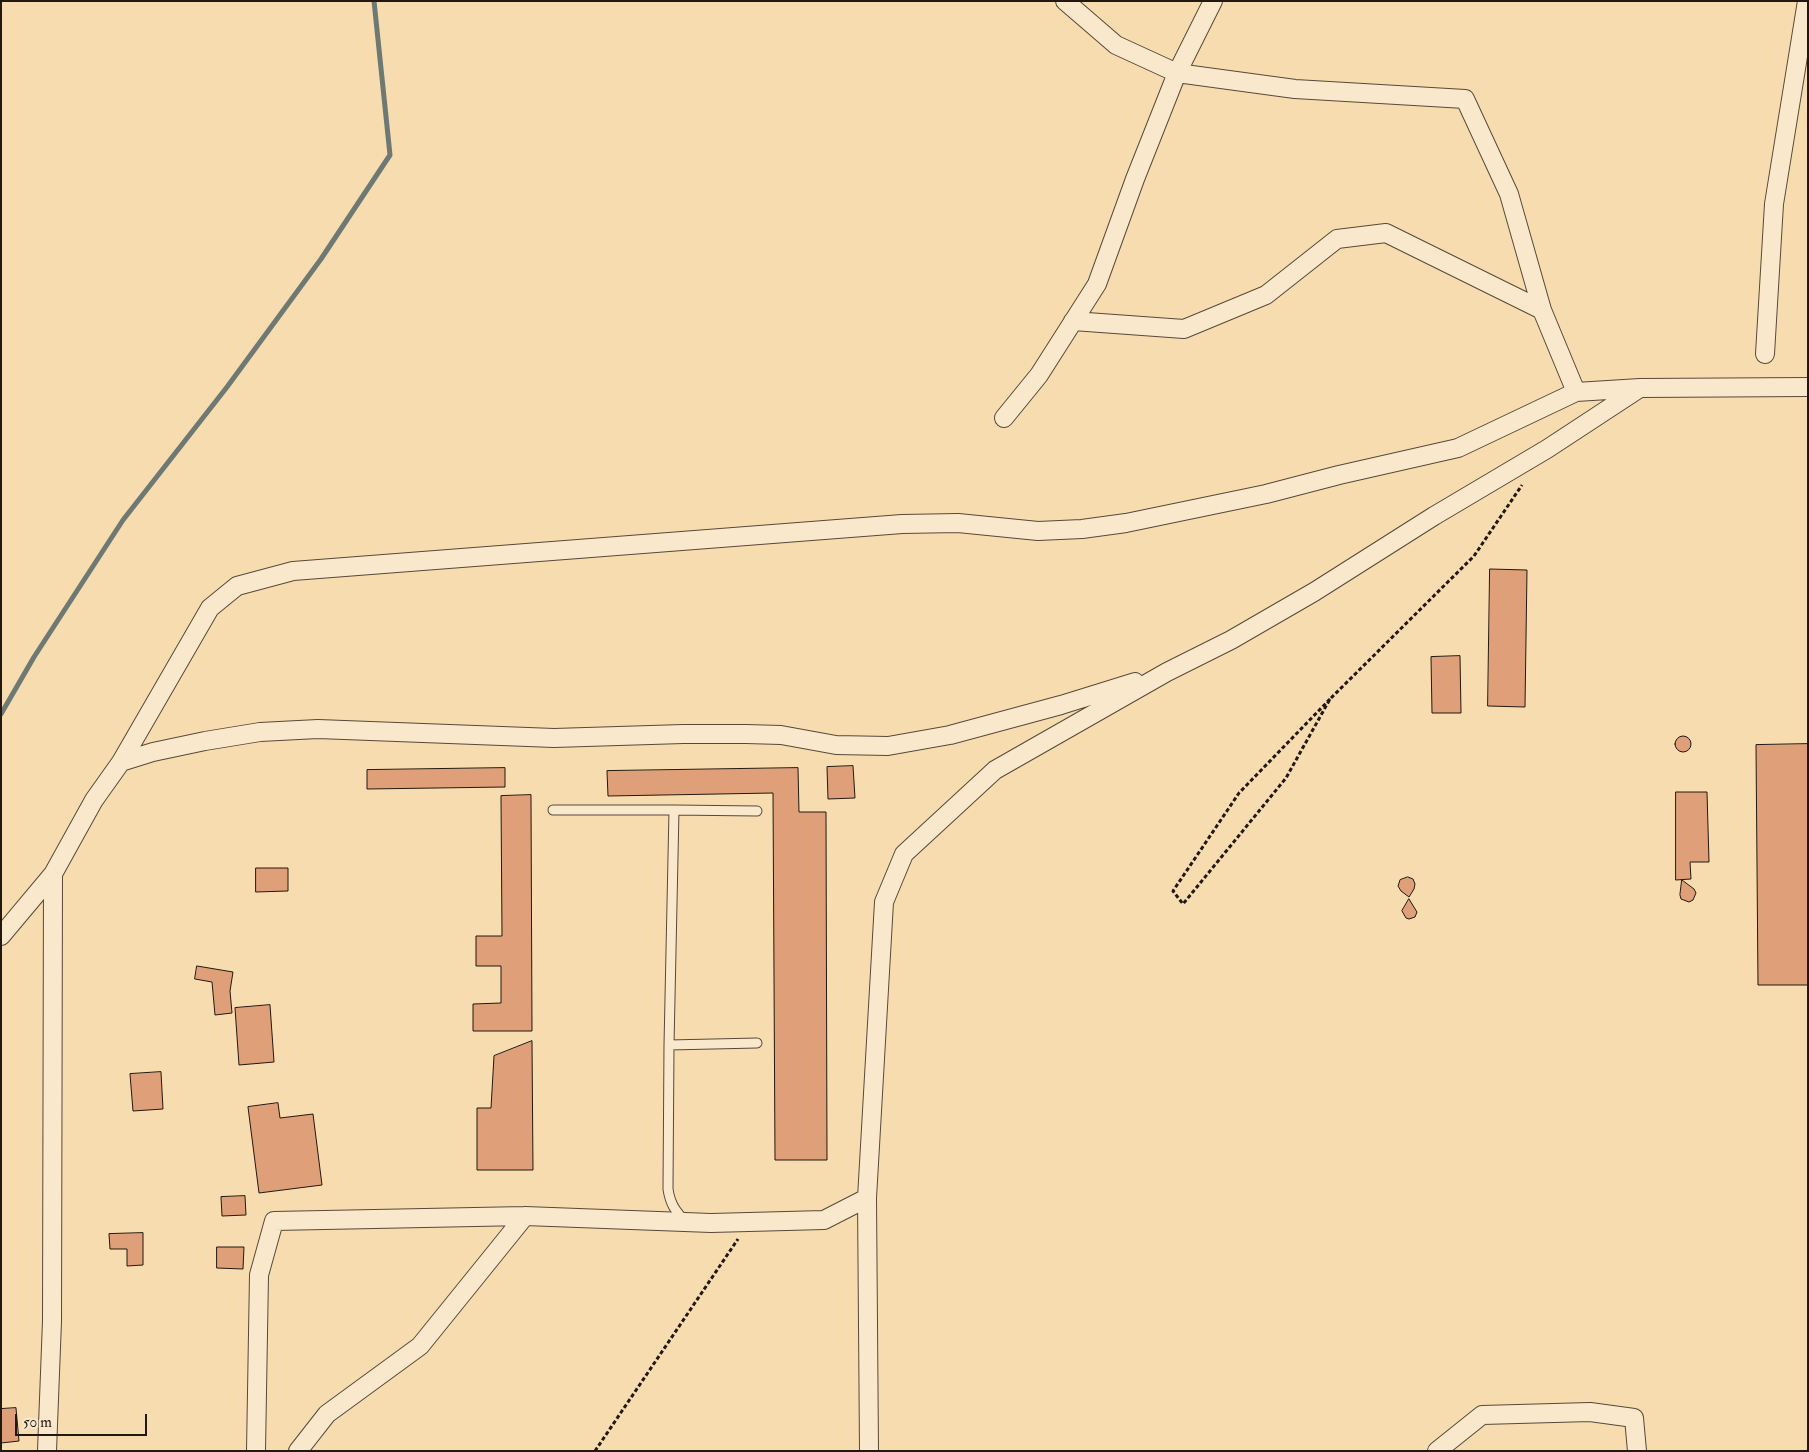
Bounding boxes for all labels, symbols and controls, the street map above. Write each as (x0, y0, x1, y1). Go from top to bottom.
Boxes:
scale bar (18, 1404, 150, 1436)
text: 50 m (23, 1413, 52, 1432)

